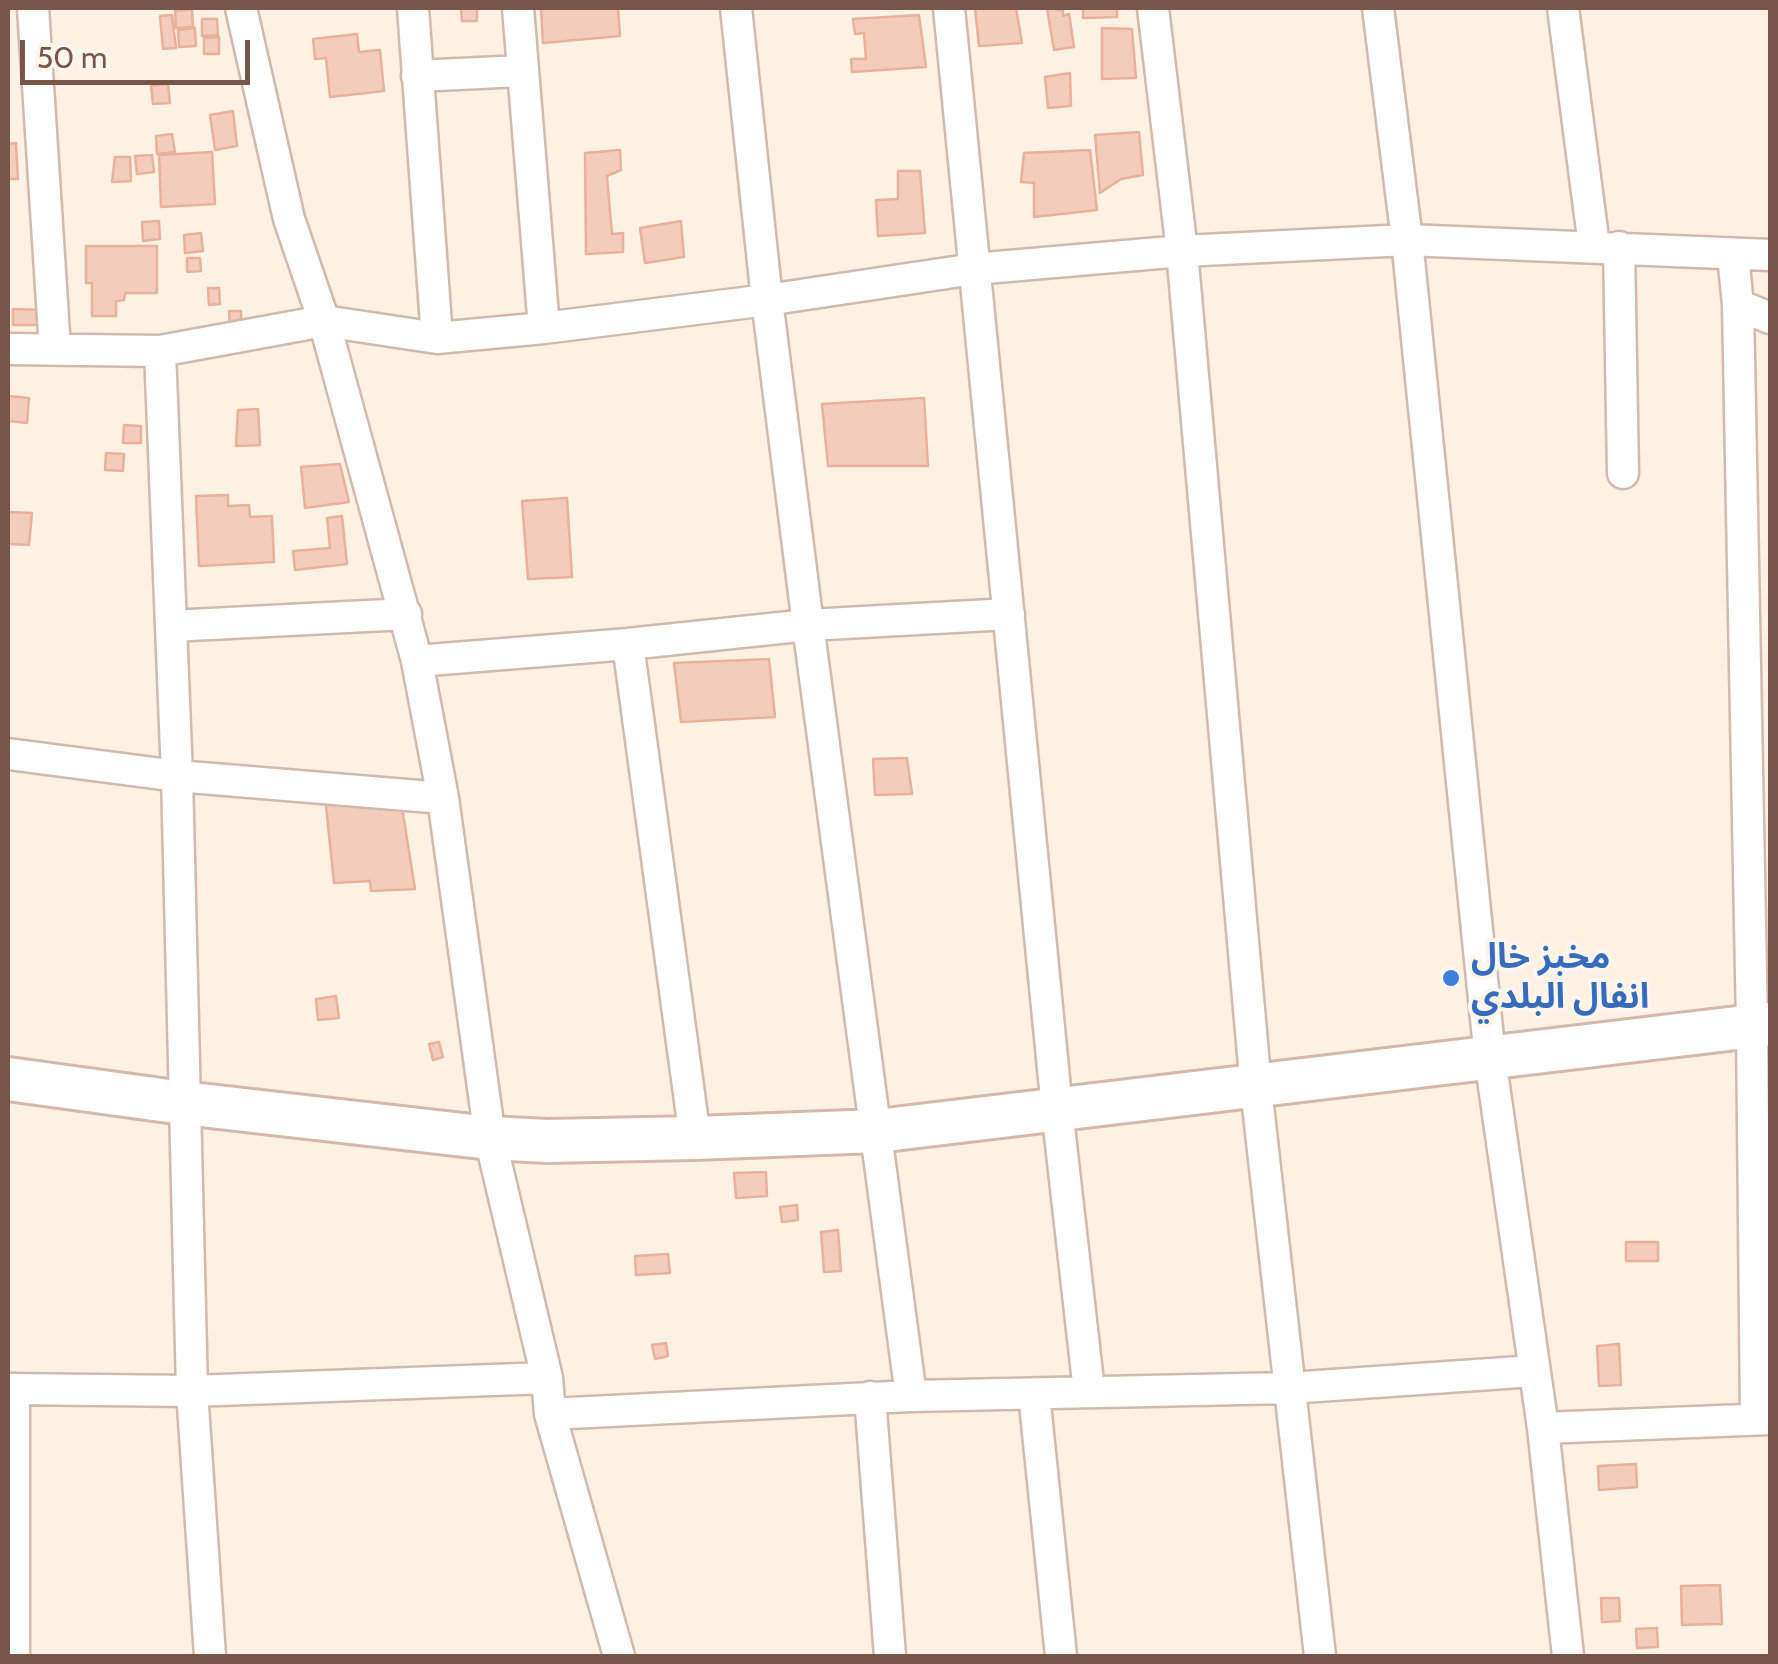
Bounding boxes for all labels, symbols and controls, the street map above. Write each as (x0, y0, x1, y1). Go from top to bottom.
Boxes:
scale bar (25, 20, 255, 82)
text: 50 m (37, 39, 107, 76)
place label: مخبز خال انفال البلدي (1471, 937, 1649, 1019)
marker: مخبز خال انفال البلدي (1440, 967, 1462, 989)

